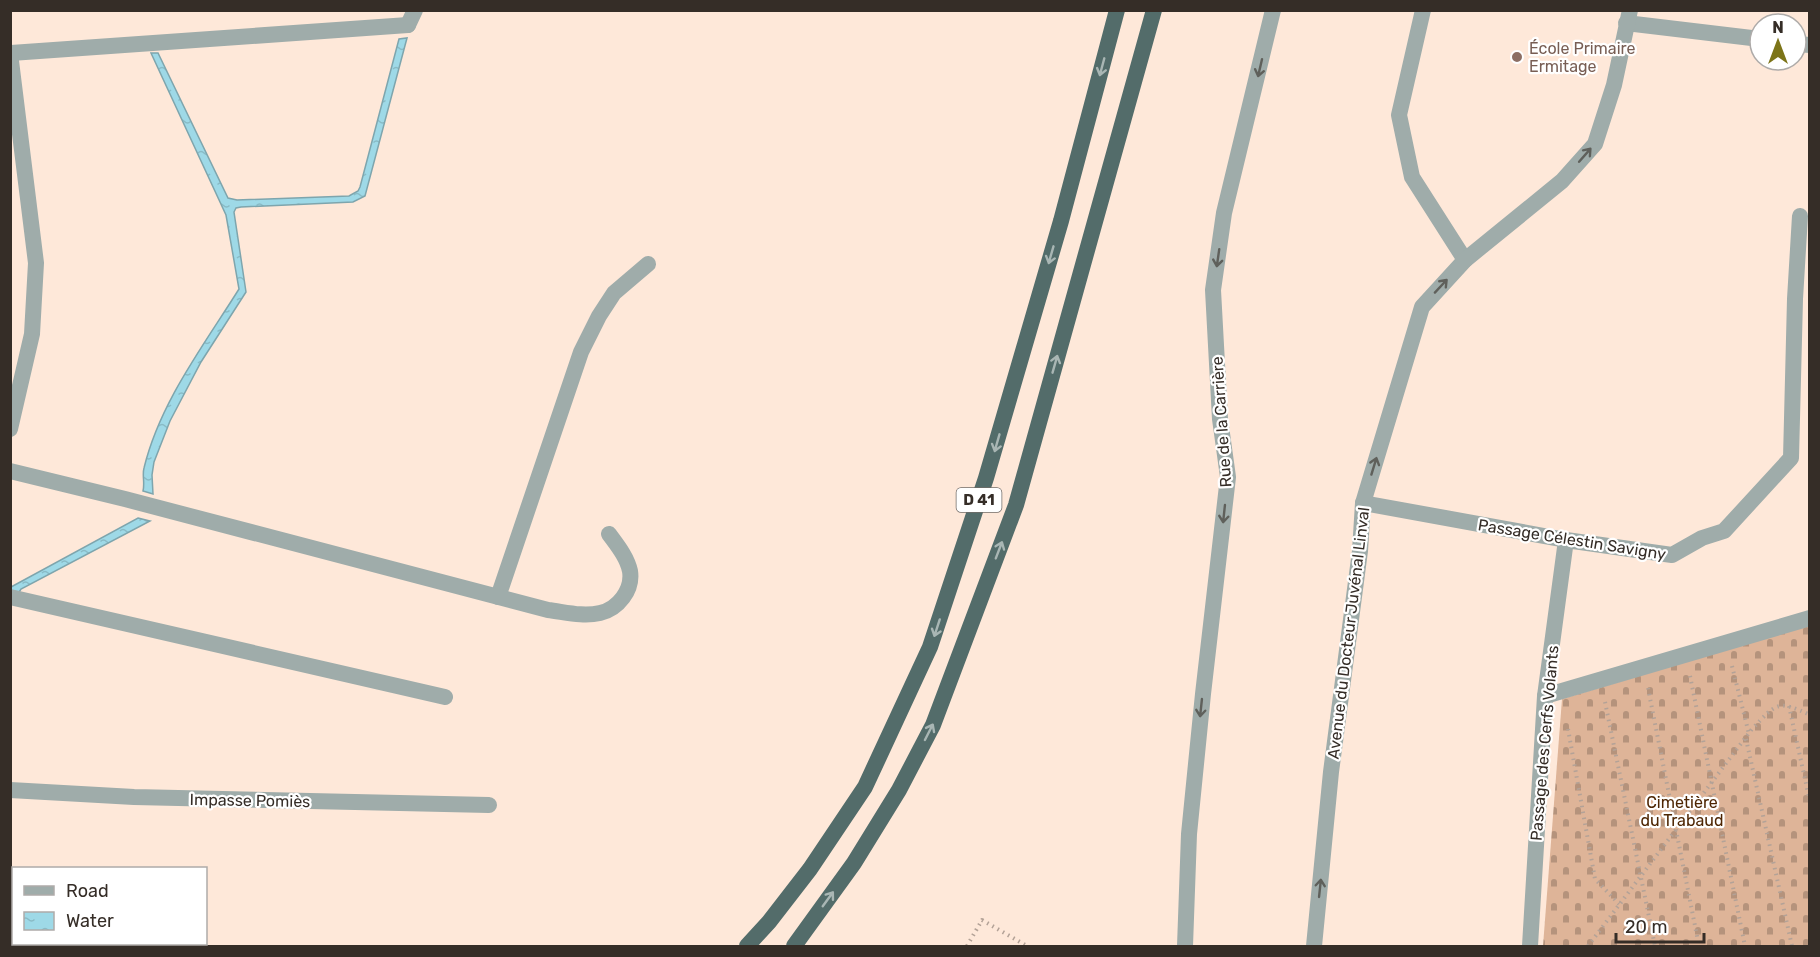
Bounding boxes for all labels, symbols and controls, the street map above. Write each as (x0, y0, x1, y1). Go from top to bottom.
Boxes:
north arrow (1748, 12, 1808, 72)
text: N (1772, 18, 1784, 37)
place label: École Primaire Ermitage (1529, 39, 1635, 76)
marker: École Primaire Ermitage (1510, 50, 1524, 64)
one-way arrow (1096, 57, 1107, 76)
one-way arrow (1254, 57, 1265, 77)
one-way arrow (1578, 148, 1592, 163)
one-way arrow (1045, 245, 1056, 264)
one-way arrow (1212, 247, 1223, 267)
one-way arrow (1434, 279, 1448, 294)
one-way arrow (1050, 355, 1061, 374)
street label: Rue de la Carrière (1207, 356, 1236, 488)
one-way arrow (991, 433, 1002, 452)
one-way arrow (1369, 457, 1380, 476)
road number: D 41 (956, 488, 1002, 512)
one-way arrow (1218, 504, 1229, 524)
street label: Avenue du Docteur Juvénal Linval (1324, 506, 1373, 760)
street label: Passage Célestin Savigny (1477, 515, 1667, 564)
one-way arrow (994, 542, 1005, 560)
one-way arrow (930, 618, 941, 637)
street label: Passage des Cerfs Volants (1526, 645, 1563, 842)
one-way arrow (1195, 697, 1206, 717)
one-way arrow (924, 724, 935, 742)
street label: Impasse Pomiès (189, 790, 311, 811)
park label: Cimetière du Trabaud (1641, 793, 1723, 830)
legend (12, 867, 207, 945)
one-way arrow (1315, 879, 1326, 899)
text: Road (66, 880, 109, 902)
one-way arrow (822, 891, 834, 907)
scale bar (1616, 906, 1704, 944)
text: Water (66, 910, 114, 932)
text: 20 m (1625, 916, 1667, 938)

